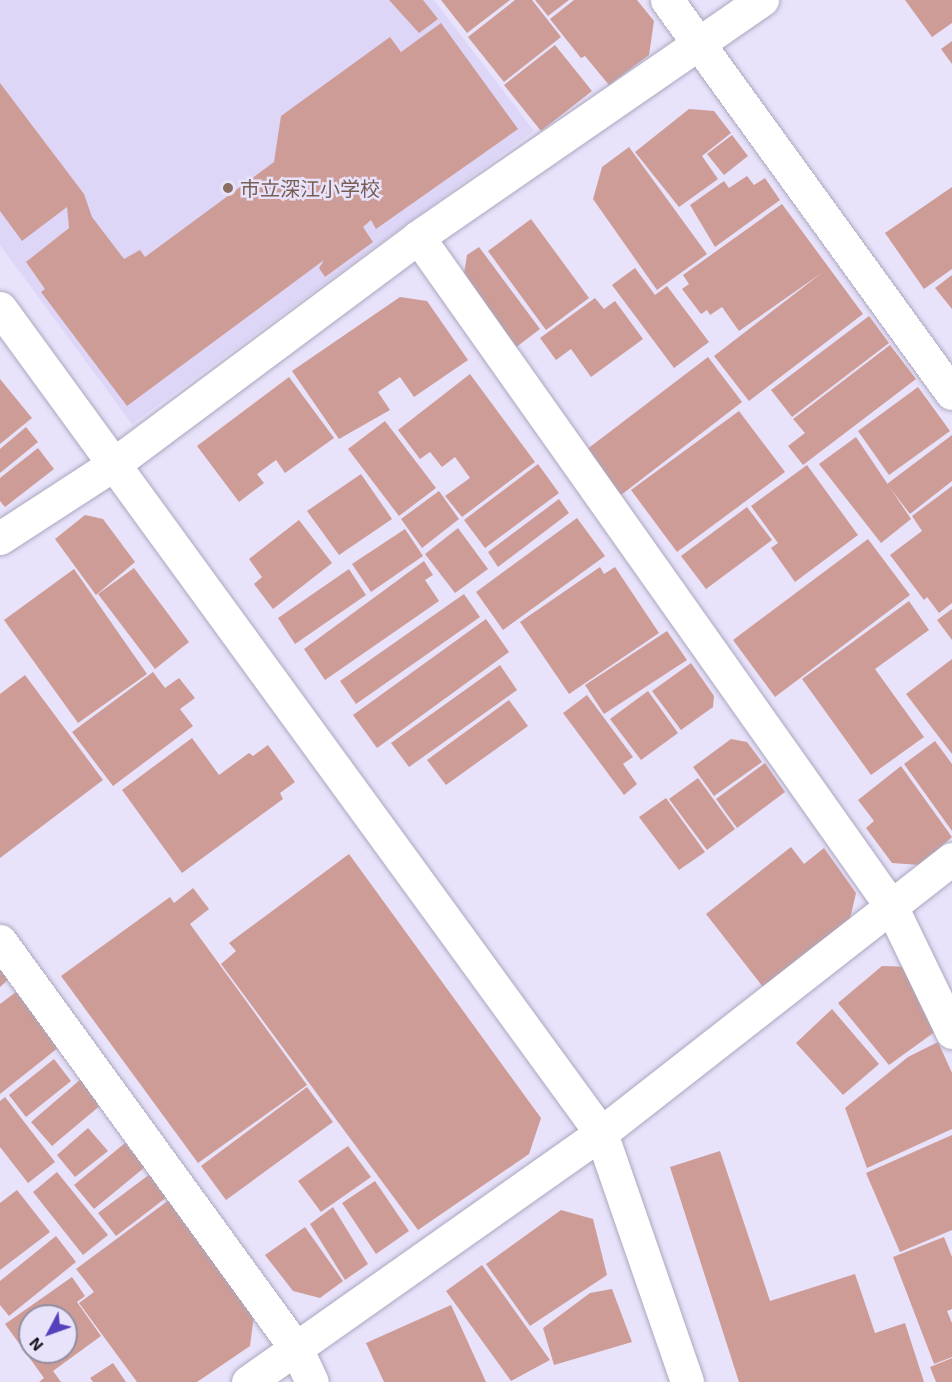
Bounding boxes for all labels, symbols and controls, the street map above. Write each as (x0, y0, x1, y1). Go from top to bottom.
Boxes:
place label: 市立深江小学校 (240, 176, 380, 200)
marker: 市立深江小学校 (221, 181, 235, 195)
north arrow (18, 1304, 78, 1364)
text: N (25, 1334, 47, 1355)

